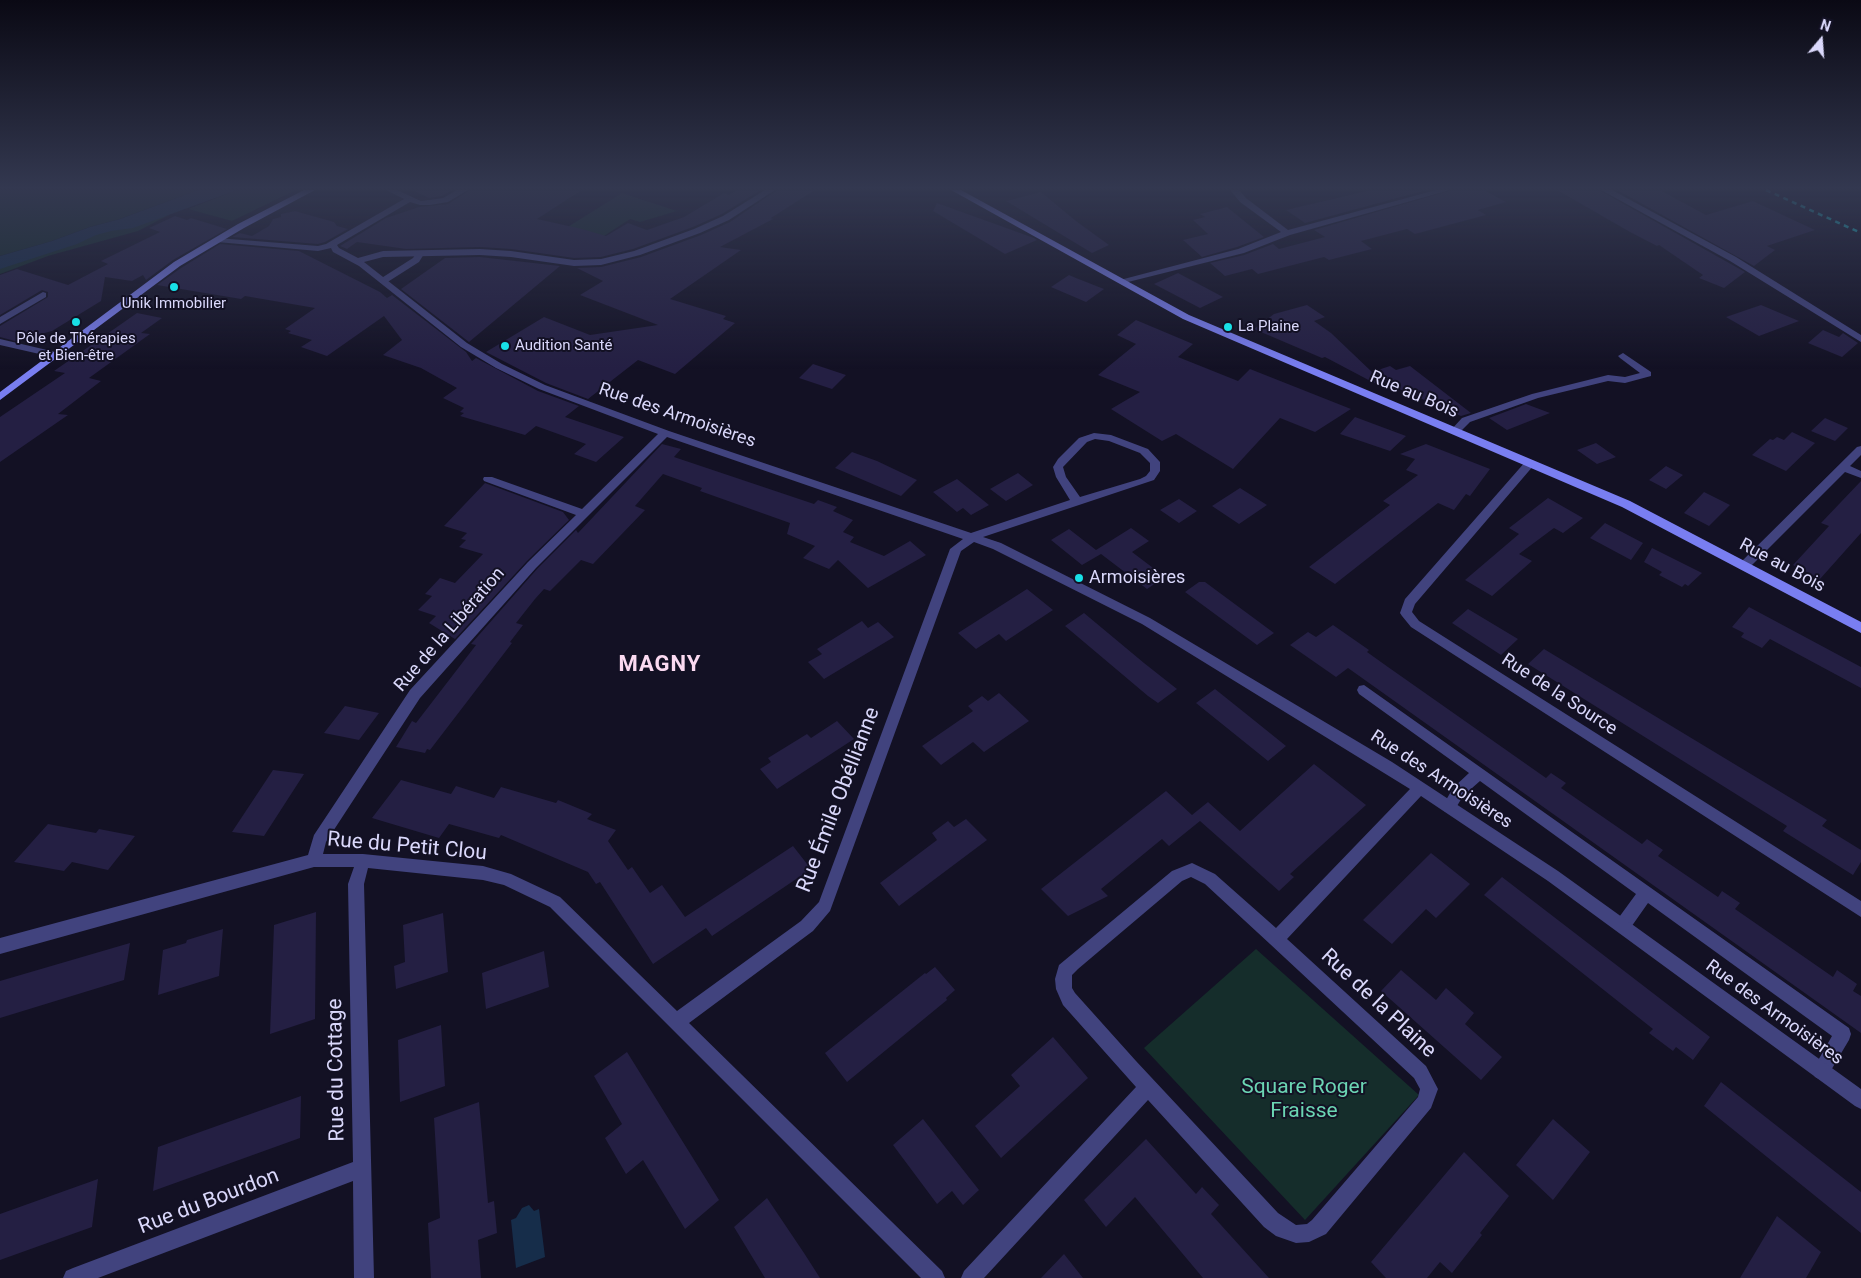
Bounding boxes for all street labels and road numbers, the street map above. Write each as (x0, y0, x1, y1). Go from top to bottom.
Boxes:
street label: Rue au Bois (1366, 367, 1462, 423)
street label: Rue des Armoisières (596, 379, 758, 453)
street label: Rue au Bois (1735, 534, 1829, 598)
street label: Rue de la Libération (390, 563, 510, 697)
street label: Rue de la Source (1497, 650, 1621, 740)
street label: Rue Émile Obéllianne (792, 704, 886, 896)
street label: Rue des Armoisières (1366, 726, 1516, 834)
street label: Rue du Petit Clou (326, 827, 488, 867)
street label: Rue de la Plaine (1315, 944, 1441, 1064)
street label: Rue des Armoisières (1701, 956, 1847, 1070)
street label: Rue du Cottage (323, 998, 351, 1142)
street label: Rue du Bourdon (135, 1164, 283, 1240)

